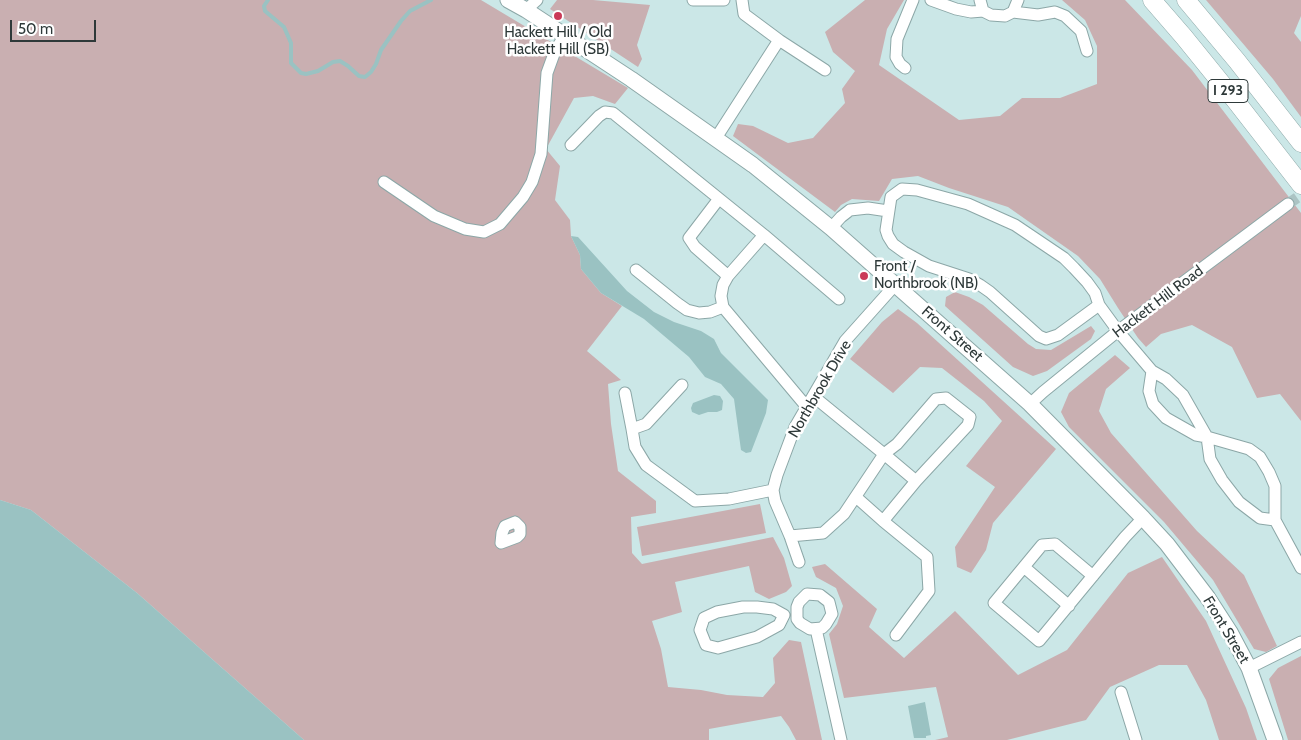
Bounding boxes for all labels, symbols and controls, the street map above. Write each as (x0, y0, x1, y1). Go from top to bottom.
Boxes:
scale bar (12, 10, 99, 42)
marker: Hackett Hill / Old Hackett Hill (SB) (552, 10, 564, 22)
text: 50 m (18, 20, 53, 38)
place label: Hackett Hill / Old Hackett Hill (SB) (504, 24, 612, 59)
road number: I 293 (1208, 80, 1248, 102)
place label: Front / Northbrook (NB) (874, 258, 978, 293)
street label: Hackett Hill Road (1109, 262, 1207, 342)
marker: Front / Northbrook (NB) (858, 270, 870, 282)
street label: Front Street (918, 303, 986, 365)
street label: Northbrook Drive (785, 337, 855, 441)
street label: Front Street (1199, 593, 1253, 667)

